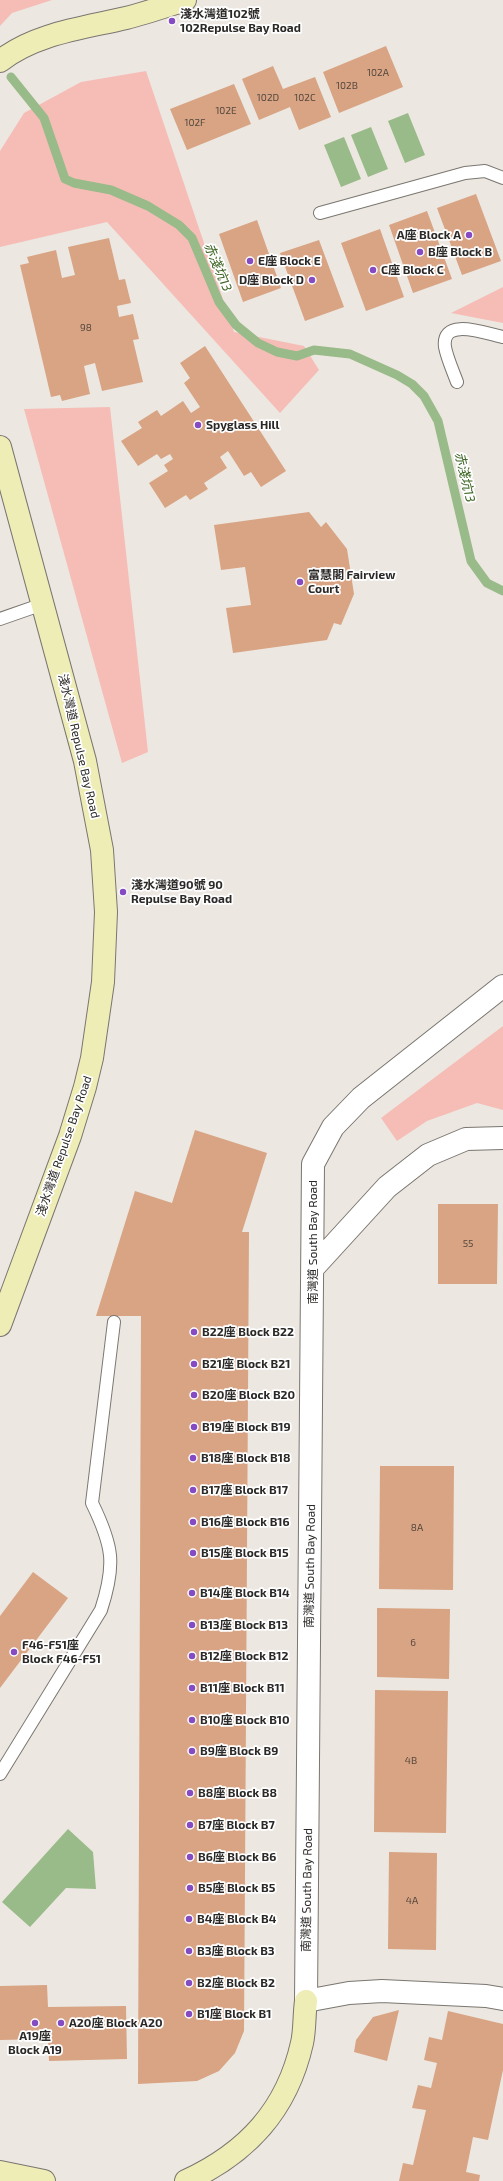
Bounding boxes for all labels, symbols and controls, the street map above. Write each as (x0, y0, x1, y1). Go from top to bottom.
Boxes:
place label: 淺水灣道102號 102Repulse Bay Road (180, 7, 301, 35)
marker: 淺水灣道102號 102Repulse Bay Road (167, 16, 177, 26)
house number: 102A (367, 67, 389, 79)
house number: 102B (336, 80, 358, 92)
house number: 102D (257, 92, 279, 104)
house number: 102C (294, 92, 316, 104)
house number: 102E (215, 105, 237, 117)
house number: 102F (184, 117, 206, 129)
place label: A座 Block A (397, 228, 461, 242)
marker: A座 Block A (464, 230, 474, 240)
water label: 赤淺坑13 (201, 240, 235, 294)
place label: B座 Block B (428, 245, 492, 259)
marker: B座 Block B (415, 247, 425, 257)
place label: E座 Block E (258, 254, 321, 268)
marker: E座 Block E (245, 256, 255, 266)
place label: C座 Block C (381, 263, 444, 277)
marker: C座 Block C (368, 265, 378, 275)
place label: D座 Block D (239, 273, 304, 287)
marker: D座 Block D (307, 275, 317, 285)
house number: 98 (80, 322, 92, 334)
place label: Spyglass Hill (206, 418, 279, 432)
marker: Spyglass Hill (193, 420, 203, 430)
water label: 赤淺坑13 (452, 450, 478, 504)
place label: 富慧閣 Fairview Court (308, 568, 395, 596)
marker: 富慧閣 Fairview Court (295, 577, 305, 587)
street label: 淺水灣道 Repulse Bay Road (55, 672, 103, 820)
place label: 淺水灣道90號 90 Repulse Bay Road (131, 878, 232, 906)
marker: 淺水灣道90號 90 Repulse Bay Road (118, 887, 128, 897)
street label: 淺水灣道 Repulse Bay Road (33, 1074, 95, 1218)
street label: 南灣道 South Bay Road (306, 1180, 320, 1304)
house number: 55 (463, 1238, 473, 1250)
place label: B22座 Block B22 (202, 1325, 294, 1339)
marker: B22座 Block B22 (189, 1327, 199, 1337)
place label: B21座 Block B21 (202, 1357, 290, 1371)
marker: B21座 Block B21 (189, 1359, 199, 1369)
place label: B20座 Block B20 (202, 1388, 295, 1402)
marker: B20座 Block B20 (189, 1390, 199, 1400)
place label: B19座 Block B19 (202, 1420, 291, 1434)
marker: B19座 Block B19 (189, 1422, 199, 1432)
place label: B18座 Block B18 (201, 1451, 290, 1465)
marker: B18座 Block B18 (188, 1453, 198, 1463)
place label: B17座 Block B17 (201, 1483, 288, 1497)
marker: B17座 Block B17 (188, 1485, 198, 1495)
street label: 南灣道 South Bay Road (302, 1504, 318, 1628)
place label: B16座 Block B16 (201, 1515, 290, 1529)
marker: B16座 Block B16 (188, 1517, 198, 1527)
house number: 8A (411, 1522, 423, 1534)
place label: B15座 Block B15 (201, 1546, 289, 1560)
marker: B15座 Block B15 (188, 1548, 198, 1558)
place label: B14座 Block B14 (200, 1586, 290, 1600)
marker: B14座 Block B14 (187, 1588, 197, 1598)
place label: B13座 Block B13 (200, 1618, 288, 1632)
marker: B13座 Block B13 (187, 1620, 197, 1630)
house number: 6 (410, 1637, 416, 1649)
place label: F46-F51座 Block F46-F51 (22, 1638, 101, 1666)
marker: F46-F51座 Block F46-F51 (9, 1647, 19, 1657)
place label: B12座 Block B12 (200, 1649, 288, 1663)
marker: B12座 Block B12 (187, 1651, 197, 1661)
place label: B11座 Block B11 (200, 1681, 285, 1695)
marker: B11座 Block B11 (187, 1683, 197, 1693)
place label: B10座 Block B10 (200, 1713, 290, 1727)
marker: B10座 Block B10 (187, 1715, 197, 1725)
place label: B9座 Block B9 (200, 1744, 278, 1758)
marker: B9座 Block B9 (187, 1746, 197, 1756)
house number: 4B (405, 1755, 417, 1767)
place label: B8座 Block B8 (198, 1786, 277, 1800)
marker: B8座 Block B8 (185, 1788, 195, 1798)
place label: B7座 Block B7 (198, 1818, 275, 1832)
marker: B7座 Block B7 (185, 1820, 195, 1830)
street label: 南灣道 South Bay Road (299, 1828, 315, 1952)
place label: B6座 Block B6 (198, 1850, 276, 1864)
marker: B6座 Block B6 (185, 1852, 195, 1862)
place label: B5座 Block B5 (198, 1881, 275, 1895)
marker: B5座 Block B5 (185, 1883, 195, 1893)
house number: 4A (406, 1895, 418, 1907)
place label: B4座 Block B4 (197, 1912, 276, 1926)
marker: B4座 Block B4 (184, 1914, 194, 1924)
place label: B3座 Block B3 (197, 1944, 275, 1958)
marker: B3座 Block B3 (184, 1946, 194, 1956)
place label: B2座 Block B2 (197, 1976, 275, 1990)
marker: B2座 Block B2 (184, 1978, 194, 1988)
place label: B1座 Block B1 (197, 2007, 271, 2021)
marker: B1座 Block B1 (184, 2009, 194, 2019)
place label: A20座 Block A20 (69, 2016, 162, 2030)
marker: A19座 Block A19 (30, 2018, 40, 2028)
marker: A20座 Block A20 (56, 2018, 66, 2028)
place label: A19座 Block A19 (8, 2029, 62, 2057)

